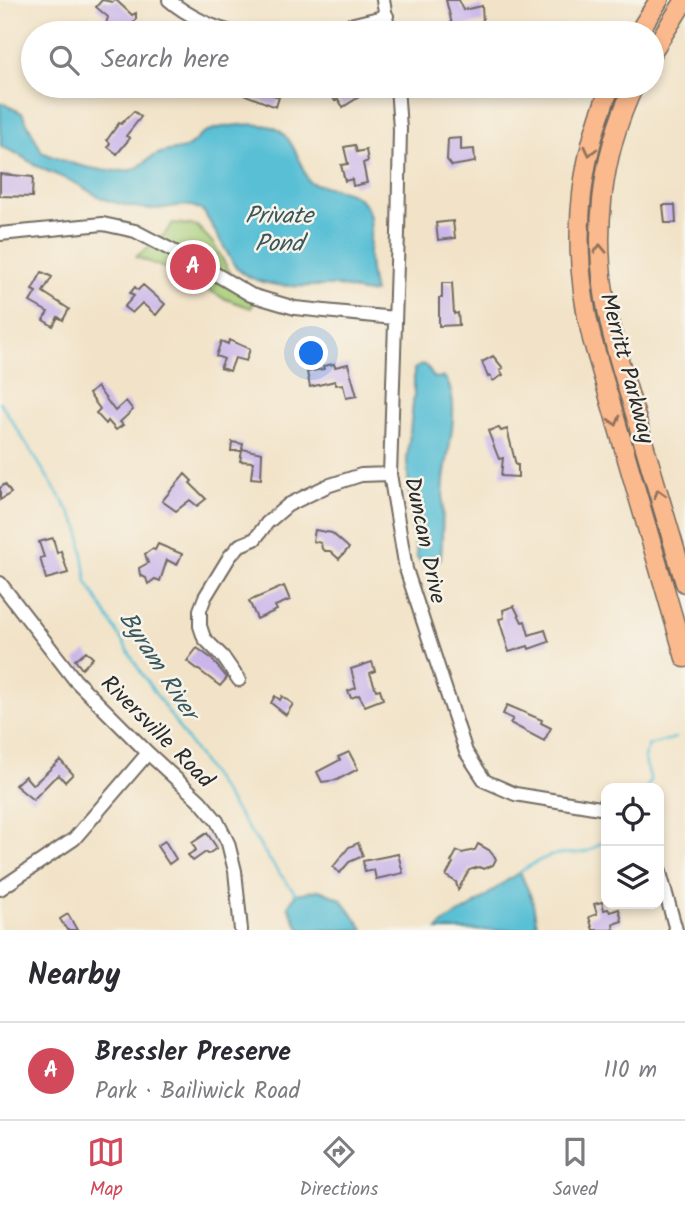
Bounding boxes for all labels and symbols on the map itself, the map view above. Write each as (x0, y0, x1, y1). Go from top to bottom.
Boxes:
one-way arrow (583, 144, 598, 156)
water label: Private Pond (245, 197, 315, 264)
pin: A (170, 241, 216, 293)
one-way arrow (593, 244, 608, 255)
street label: Merritt Parkway (589, 289, 664, 448)
your location (294, 336, 328, 370)
one-way arrow (607, 414, 622, 426)
street label: Duncan Drive (393, 474, 455, 607)
one-way arrow (652, 488, 667, 500)
water label: Byram River (108, 604, 210, 732)
street label: Riversville Road (91, 667, 222, 798)

